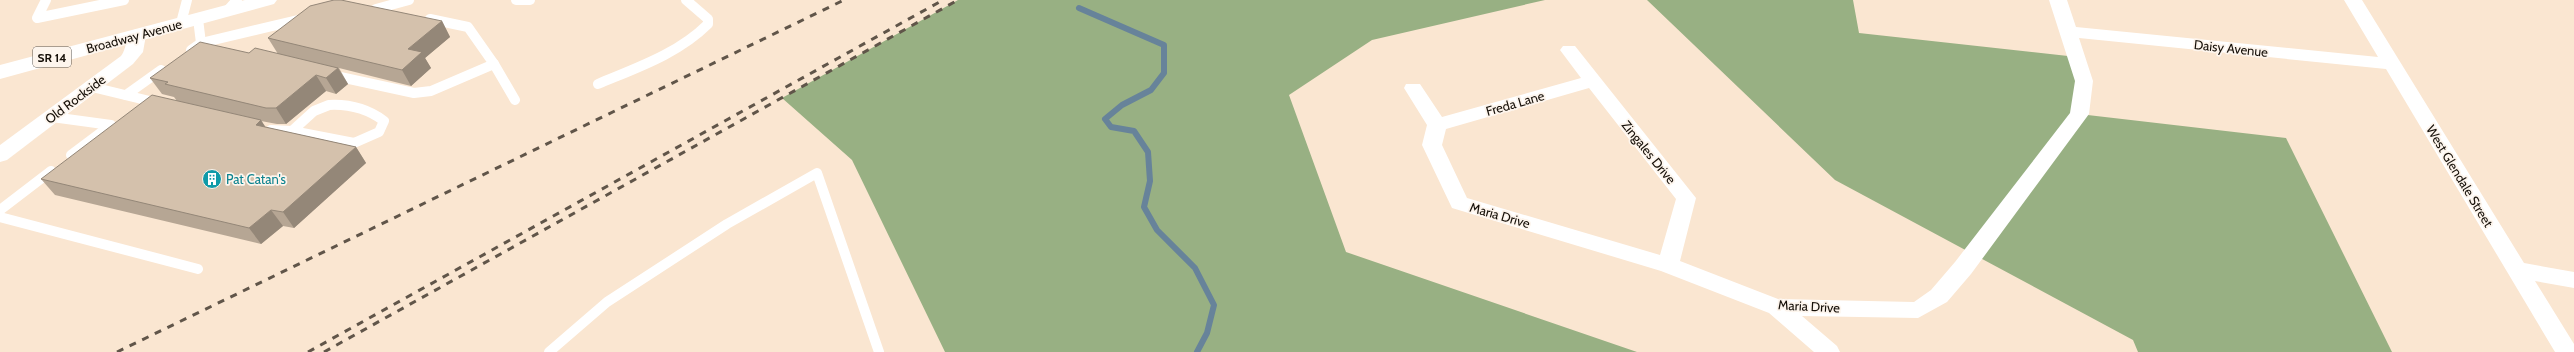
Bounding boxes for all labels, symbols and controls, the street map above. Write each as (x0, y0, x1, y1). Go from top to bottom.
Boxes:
street label: Broadway Avenue (84, 15, 184, 56)
street label: Daisy Avenue (2193, 36, 2269, 60)
road number: SR 14 (33, 47, 71, 67)
street label: Old Rockside (42, 71, 109, 127)
street label: Freda Lane (1484, 87, 1546, 119)
street label: Zingales Drive (1619, 117, 1680, 187)
street label: West Glendale Street (2423, 122, 2497, 230)
building icon: Pat Catan's (201, 168, 223, 190)
place label: Pat Catan's (226, 171, 287, 187)
street label: Maria Drive (1468, 199, 1532, 231)
street label: Maria Drive (1778, 296, 1841, 316)

